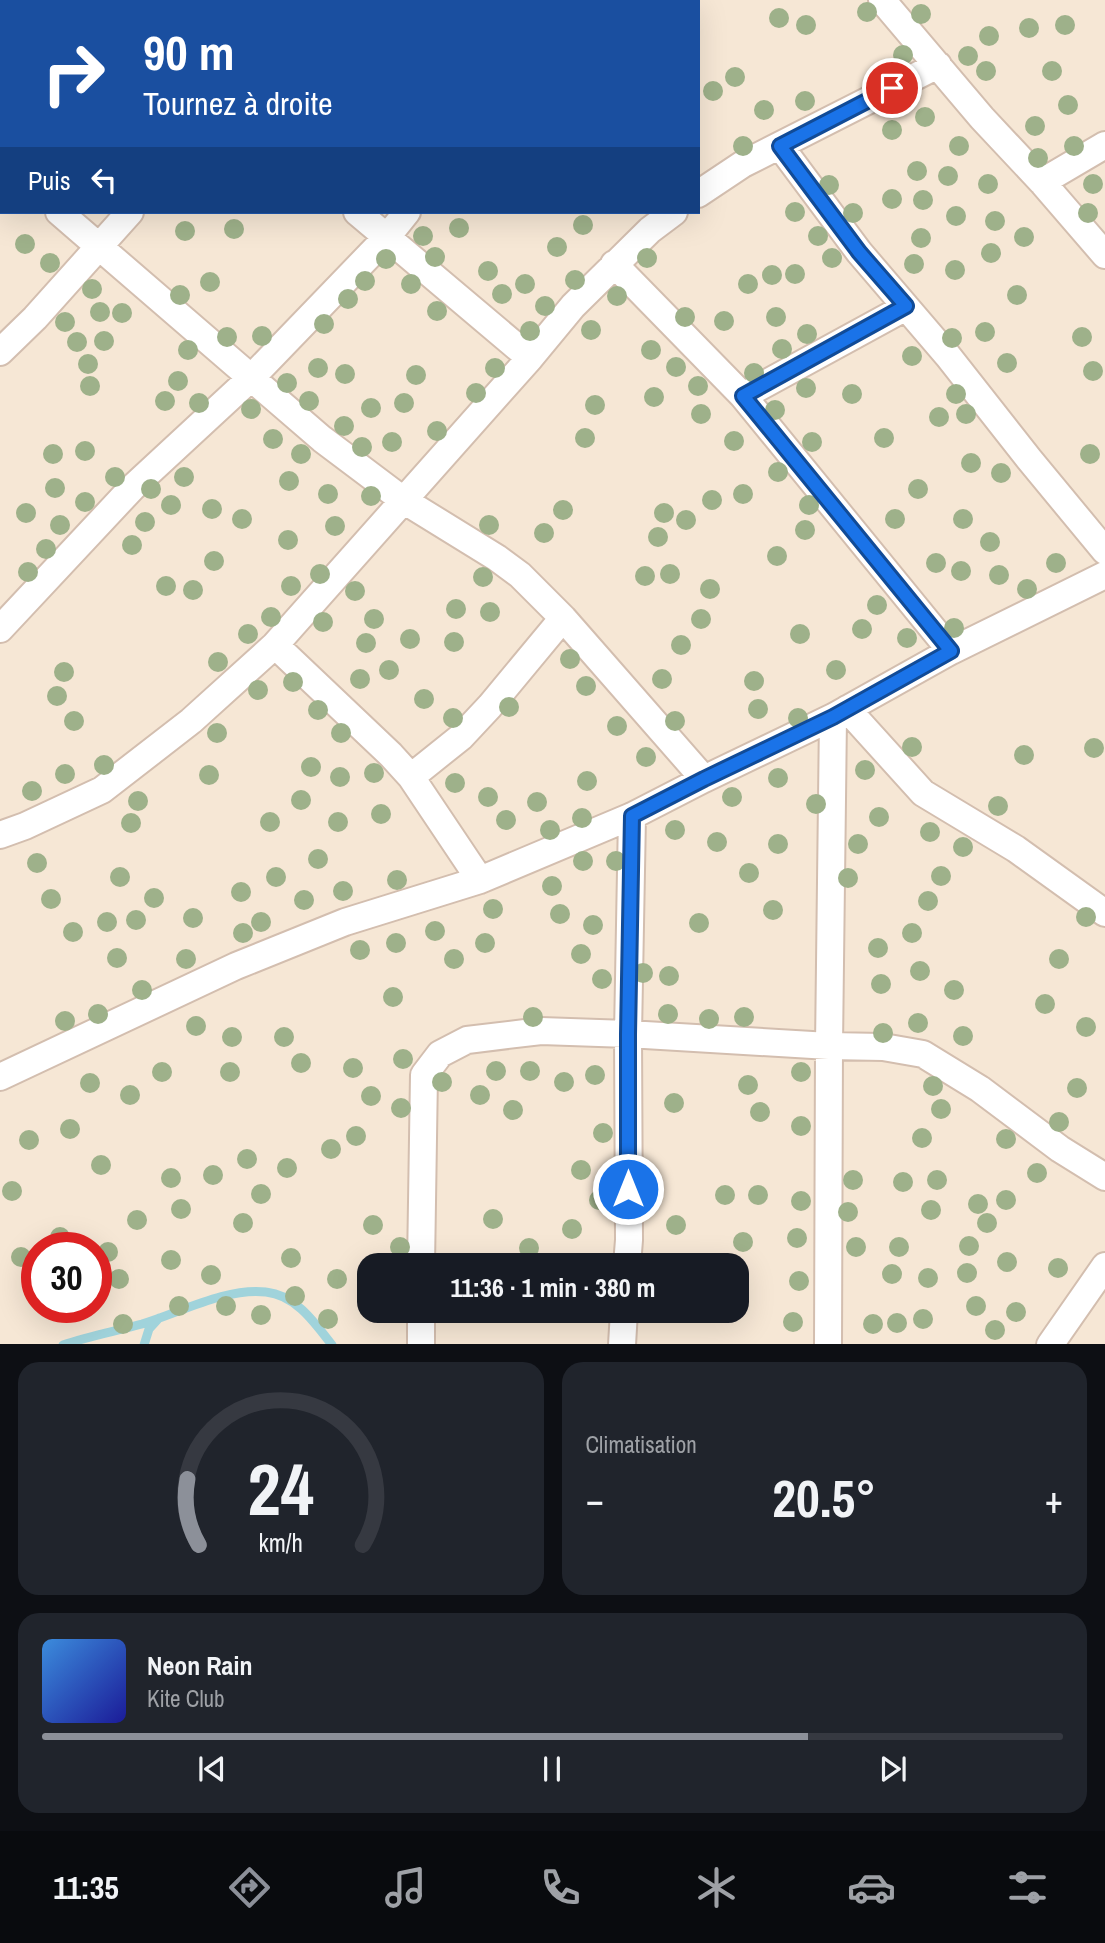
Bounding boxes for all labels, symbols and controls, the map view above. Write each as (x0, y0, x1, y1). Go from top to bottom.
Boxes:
text: 90 m (143, 19, 235, 85)
icon: right (28, 28, 119, 119)
pin (862, 58, 922, 118)
icon: arrive (873, 69, 911, 107)
text: Tournez à droite (143, 82, 333, 125)
icon: left (85, 161, 123, 199)
text: Puis (28, 163, 71, 198)
position arrow (591, 1152, 665, 1226)
speed limit sign: 30 (21, 1232, 112, 1323)
text: 11:36 · 1 min · 380 m (450, 1270, 656, 1305)
text: Climatisation (586, 1429, 697, 1460)
text: 24 (248, 1440, 314, 1538)
text: 20.5° (772, 1463, 876, 1533)
text: − (586, 1474, 604, 1525)
text: + (1045, 1474, 1063, 1525)
text: km/h (259, 1525, 303, 1559)
text: Neon Rain (147, 1648, 252, 1683)
text: Kite Club (147, 1683, 225, 1714)
icon: previous (193, 1750, 231, 1788)
icon: pause (533, 1750, 571, 1788)
icon: next (874, 1750, 912, 1788)
icon: directions (225, 1863, 274, 1912)
icon: music (381, 1863, 430, 1912)
icon: phone (536, 1863, 585, 1912)
icon: climate (692, 1863, 741, 1912)
icon: car (847, 1863, 896, 1912)
icon: filters (1003, 1863, 1052, 1912)
text: 11:35 (53, 1866, 119, 1909)

